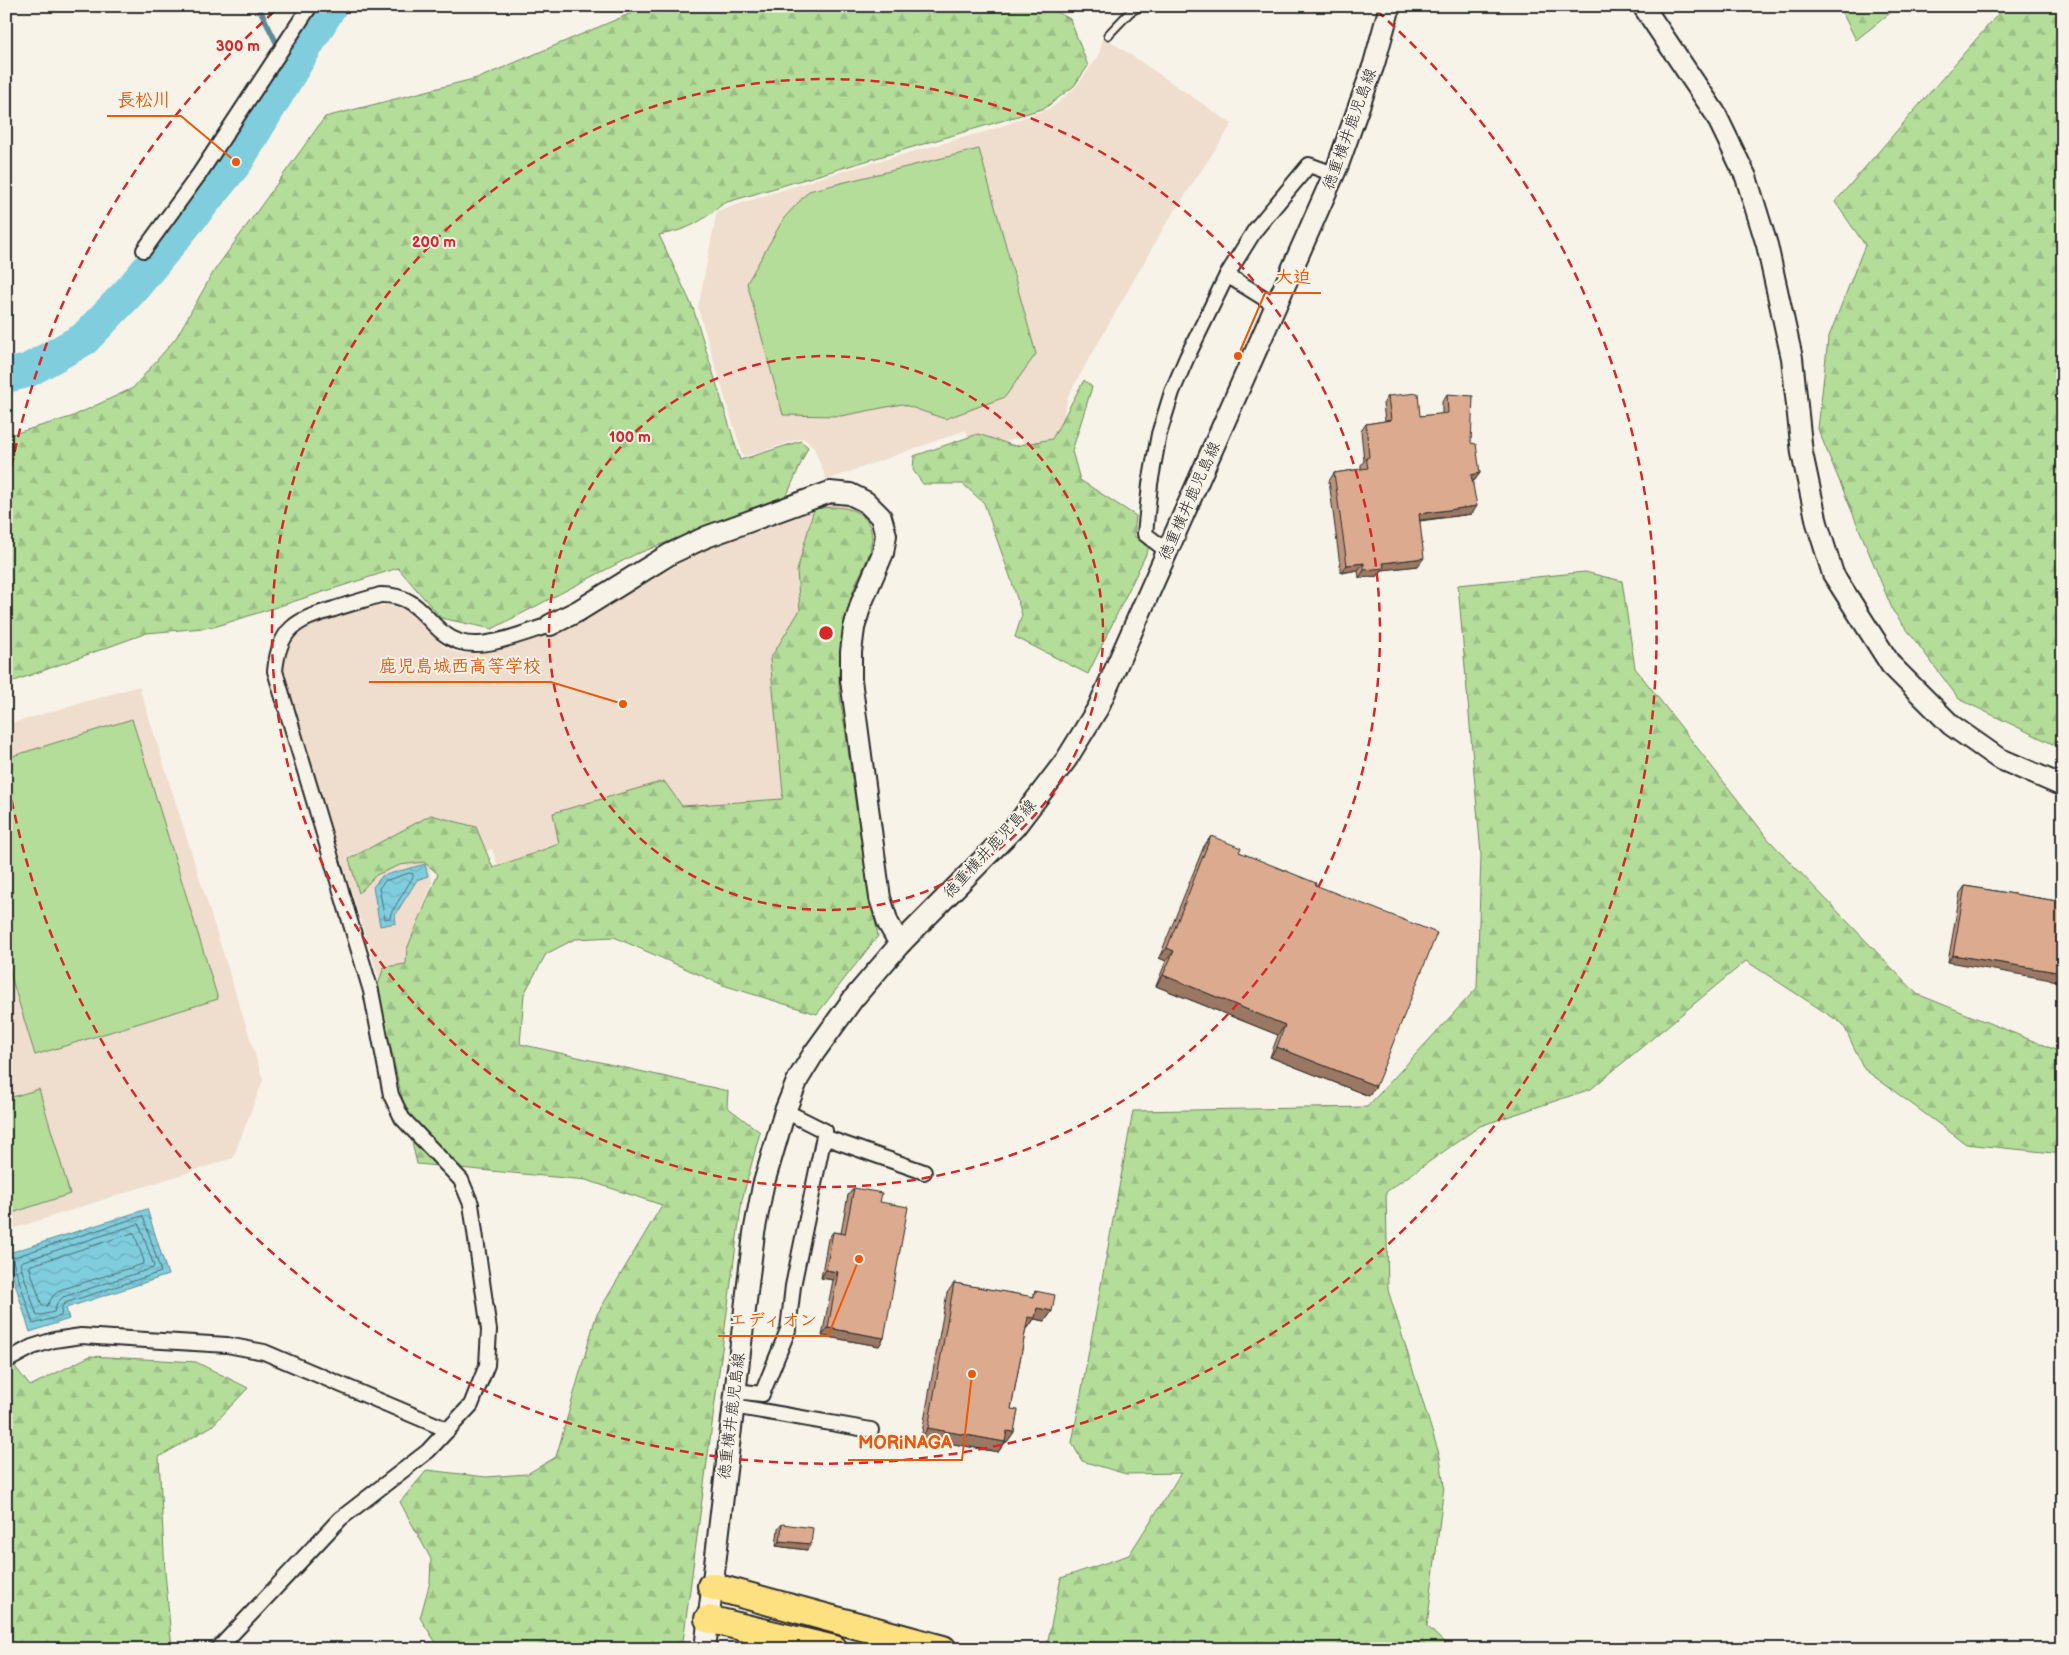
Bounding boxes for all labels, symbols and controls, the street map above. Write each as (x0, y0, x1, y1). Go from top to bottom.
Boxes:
text: 300 m (216, 37, 260, 56)
street label: 徳重横井鹿児島線 (1319, 66, 1381, 192)
callout: 長松川 (107, 83, 181, 116)
text: 長松川 (117, 90, 171, 111)
text: 200 m (412, 233, 456, 252)
callout: 大迫 (1265, 260, 1321, 293)
text: 大迫 (1275, 267, 1311, 288)
text: 100 m (609, 428, 651, 447)
street label: 徳重横井鹿児島線 (1155, 439, 1225, 563)
centre of rings (817, 624, 835, 642)
callout: 鹿児島城西高等学校 (369, 649, 551, 682)
text: 鹿児島城西高等学校 (379, 656, 541, 677)
street label: 徳重横井鹿児島線 (939, 796, 1041, 902)
callout: エディオン (718, 1303, 828, 1336)
text: エディオン (729, 1310, 817, 1331)
street label: 徳重横井鹿児島線 (715, 1351, 749, 1481)
callout: MORiNAGA (848, 1427, 962, 1460)
text: MORiNAGA (858, 1433, 953, 1454)

